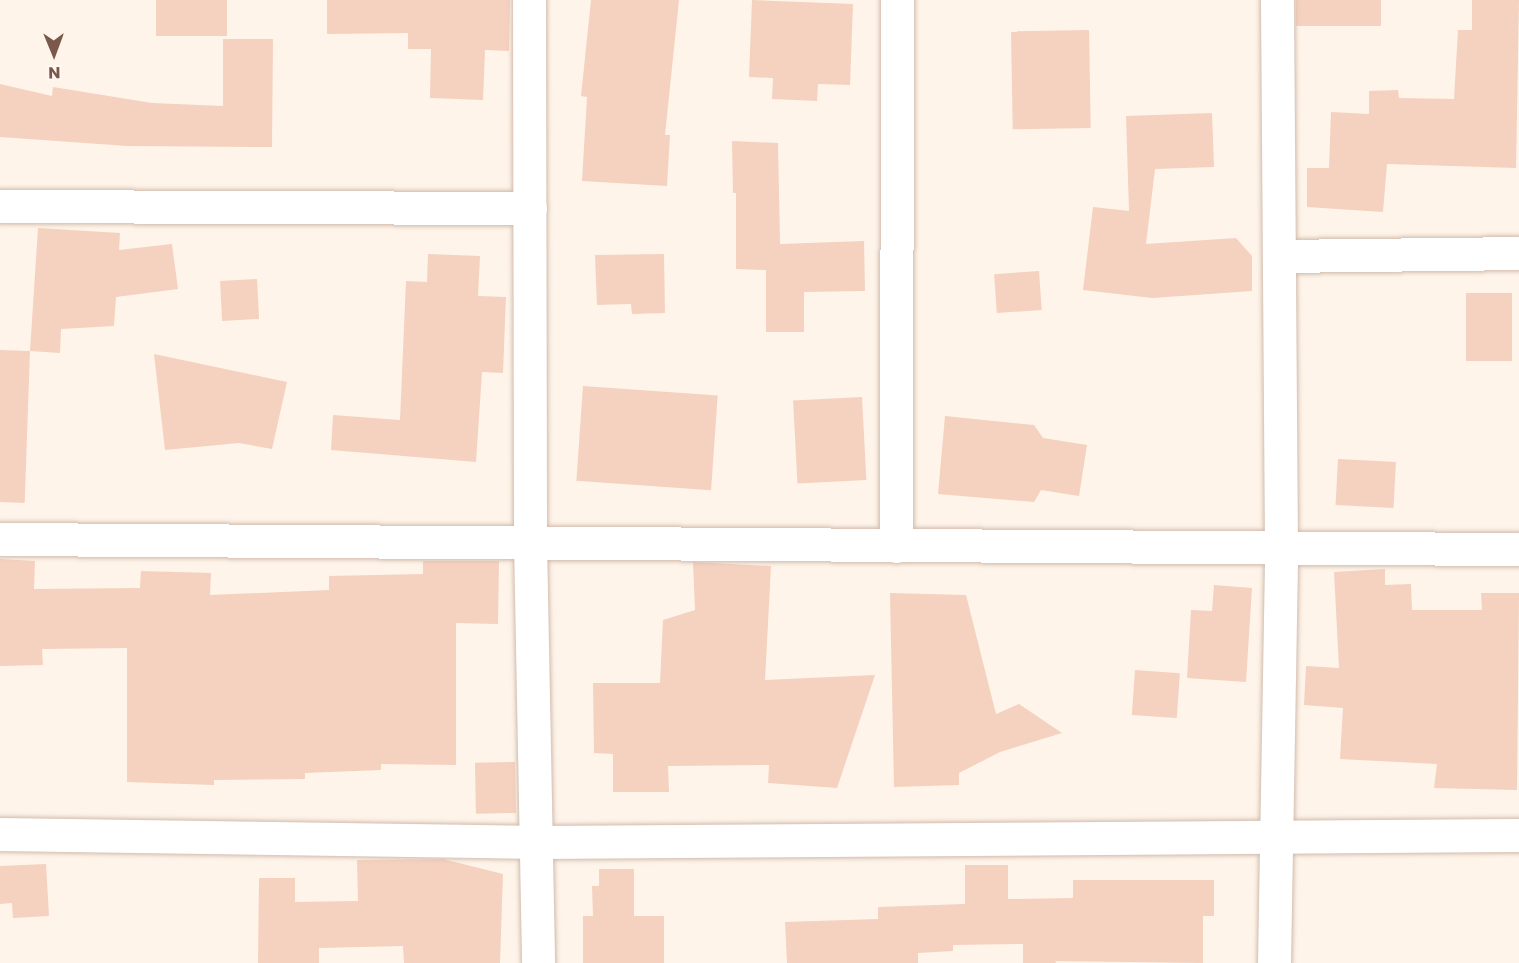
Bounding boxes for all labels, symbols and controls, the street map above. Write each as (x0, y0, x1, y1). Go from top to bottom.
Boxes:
north arrow (24, 24, 84, 84)
text: N (48, 61, 61, 84)

